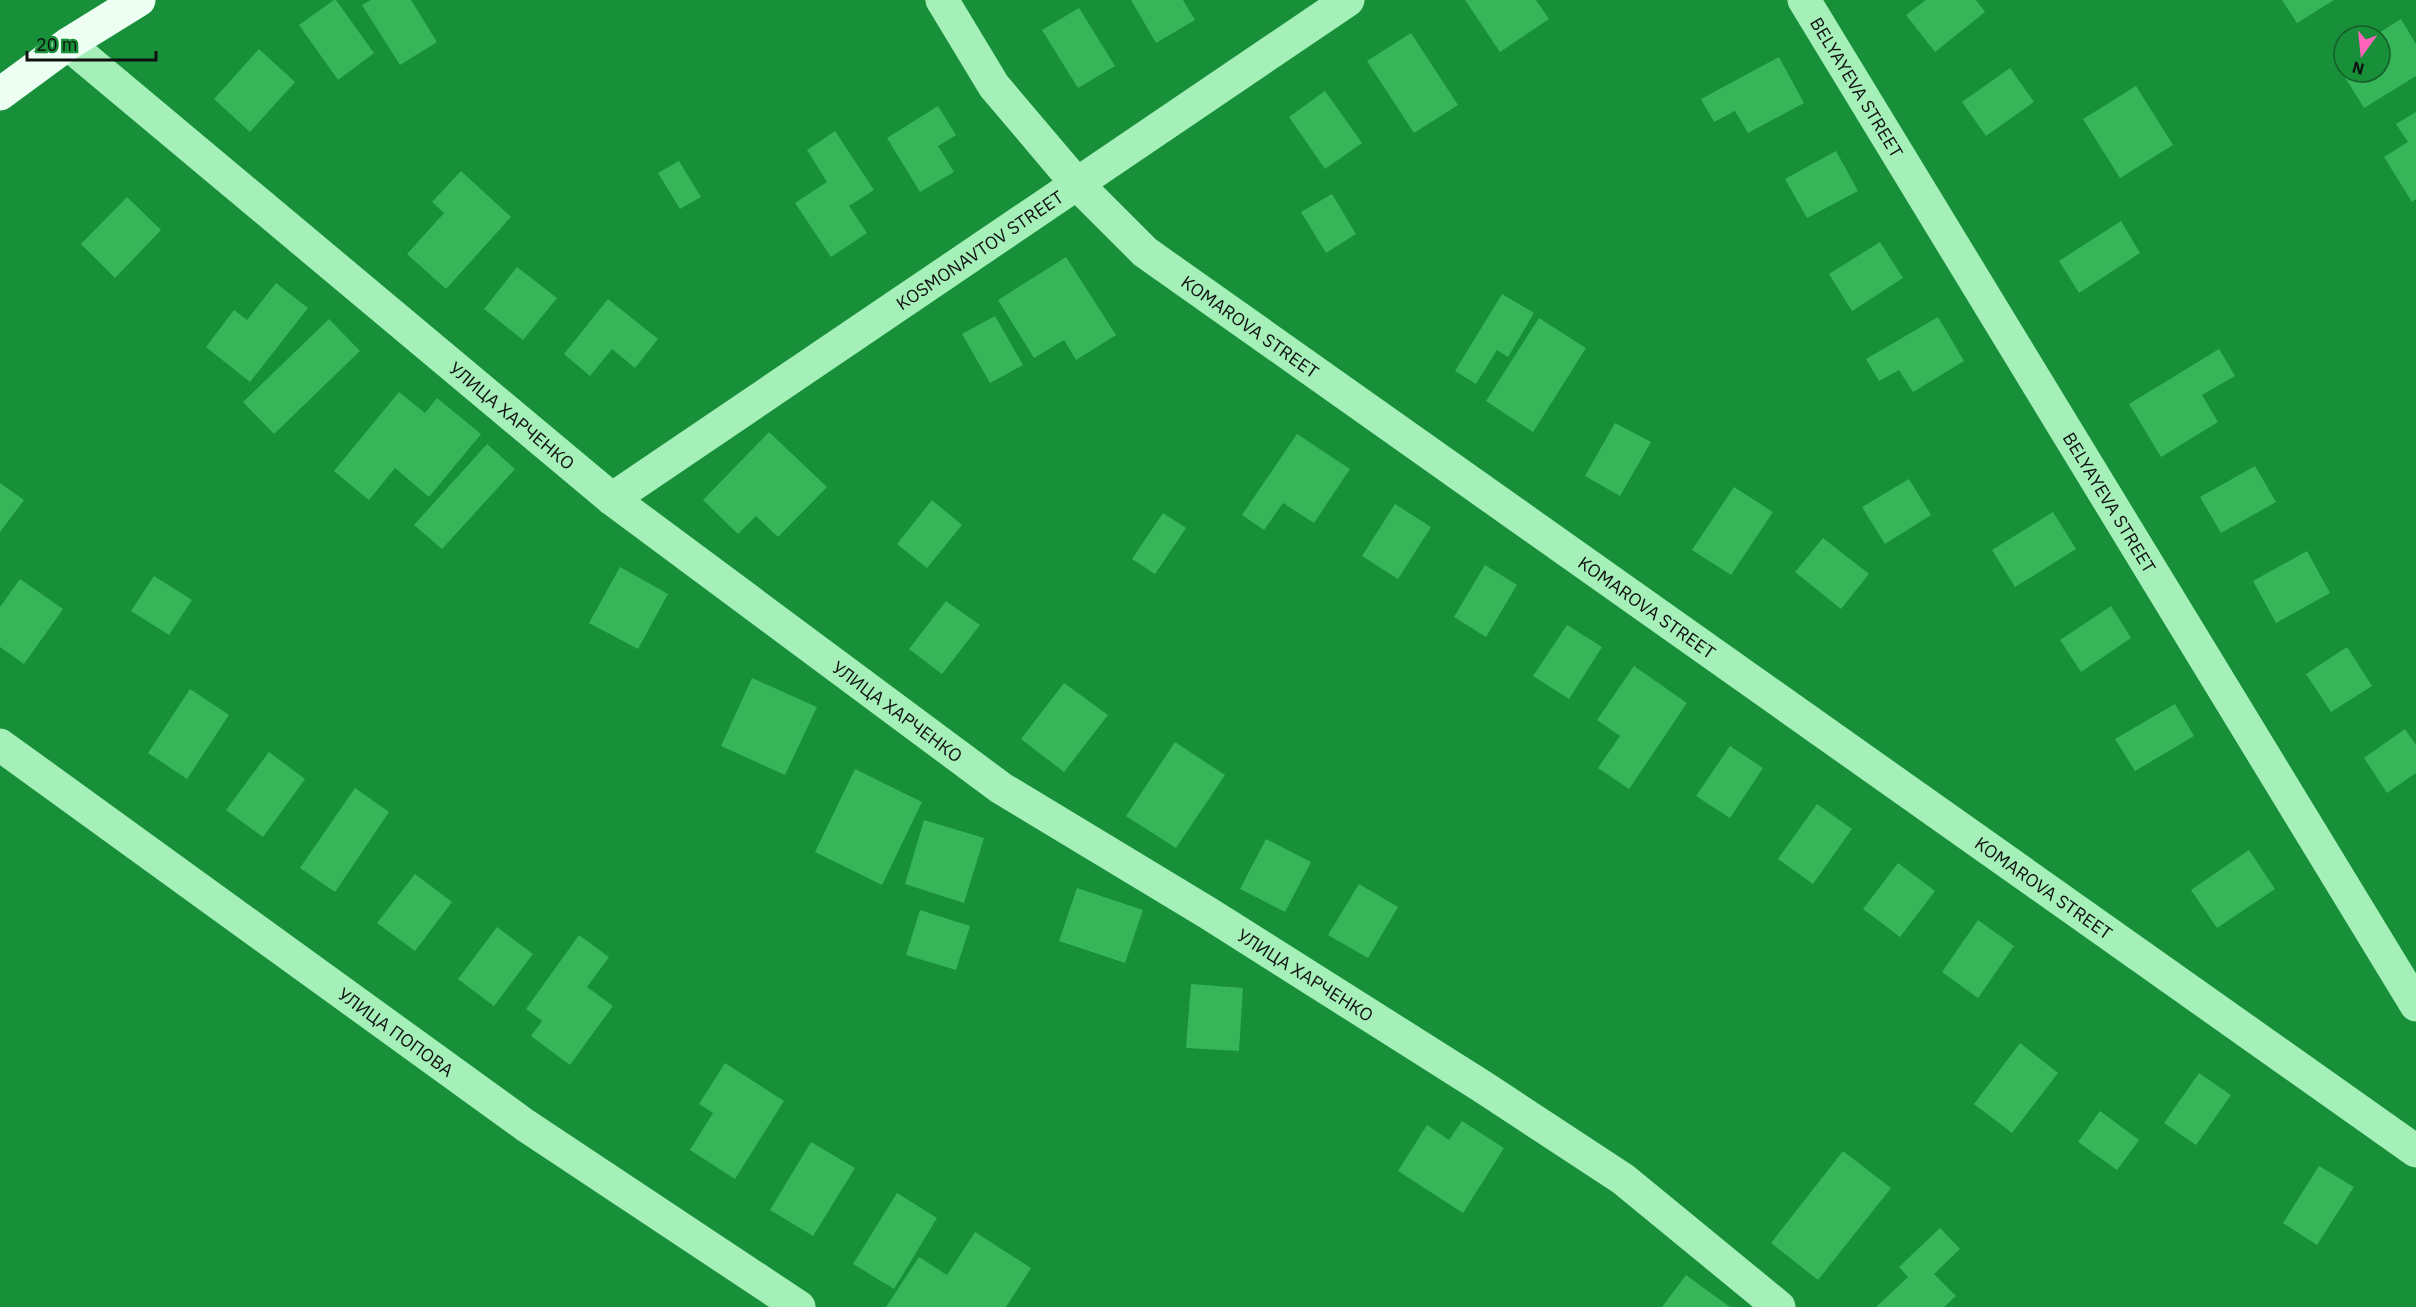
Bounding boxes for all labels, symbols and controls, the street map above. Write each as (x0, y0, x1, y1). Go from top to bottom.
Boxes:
street label: BELYAYEVA STREET (1805, 13, 1909, 162)
scale bar (27, 24, 156, 62)
north arrow (2332, 24, 2392, 84)
text: 20 m (36, 33, 78, 56)
text: N (2350, 57, 2366, 80)
street label: KOSMONAVTOV STREET (891, 185, 1068, 315)
street label: KOMAROVA STREET (1177, 270, 1323, 383)
street label: УЛИЦА ХАРЧЕНКО (445, 356, 580, 475)
street label: BELYAYEVA STREET (2058, 428, 2161, 577)
street label: KOMAROVA STREET (1574, 551, 1720, 664)
street label: УЛИЦА ХАРЧЕНКО (828, 655, 967, 767)
street label: KOMAROVA STREET (1971, 831, 2117, 944)
street label: УЛИЦА ХАРЧЕНКО (1233, 923, 1378, 1026)
street label: УЛИЦА ПОПОВА (334, 982, 459, 1082)

